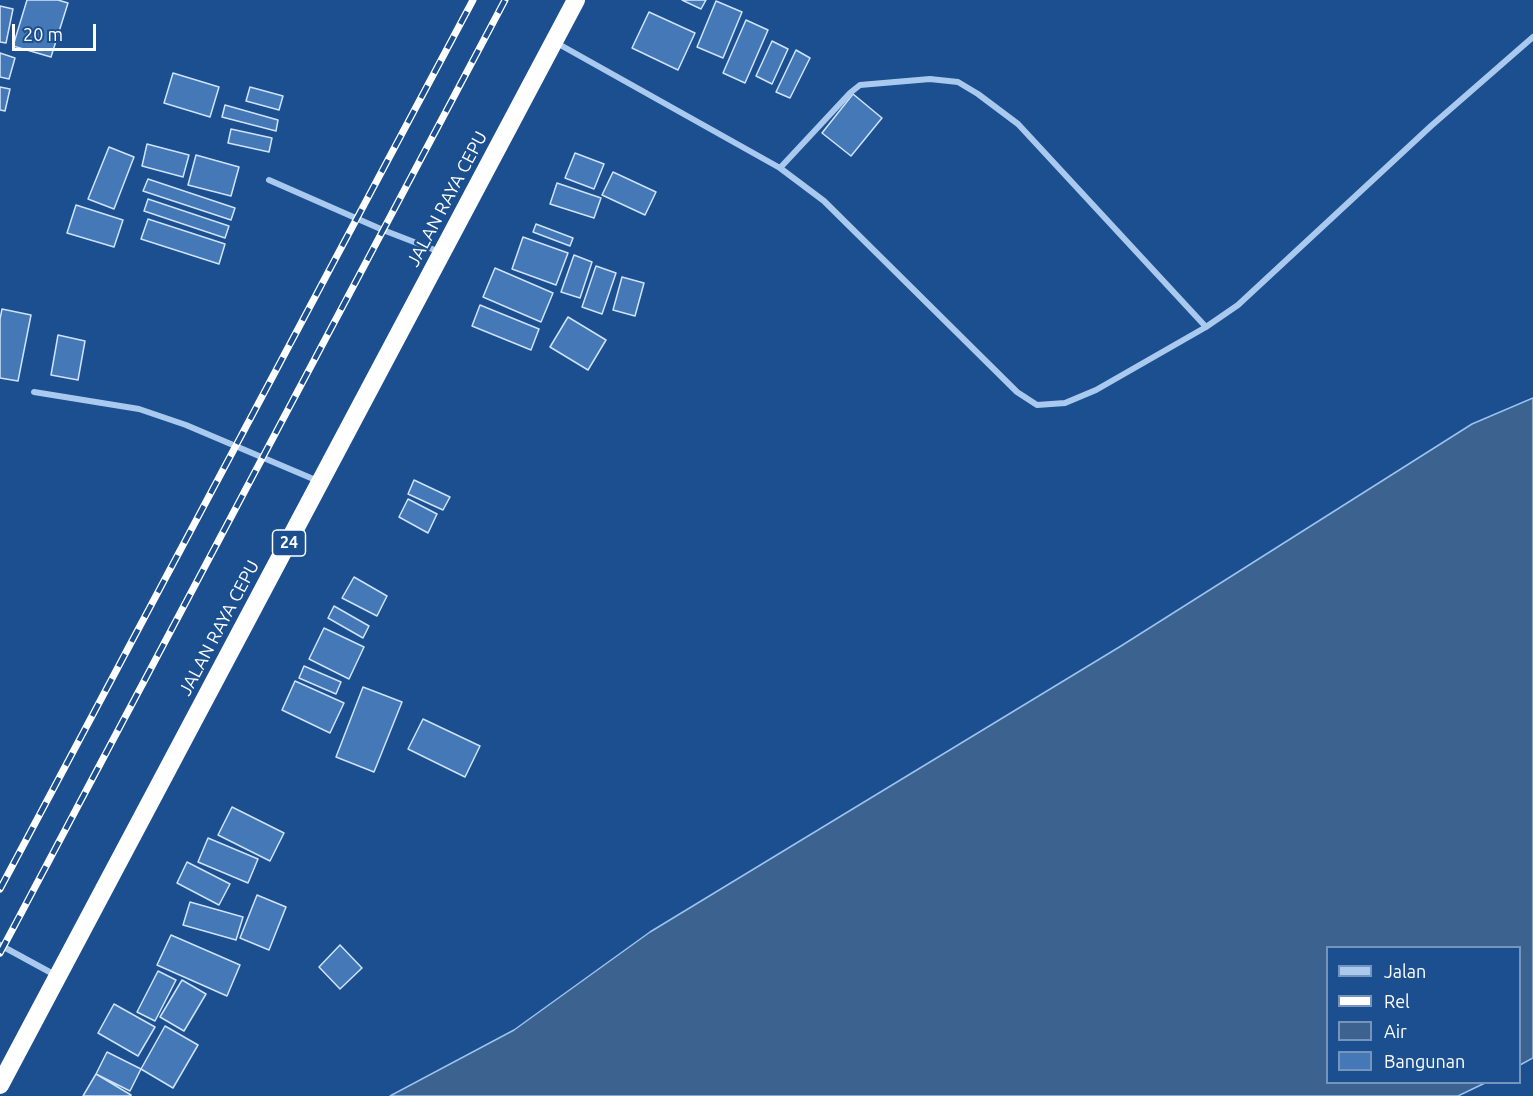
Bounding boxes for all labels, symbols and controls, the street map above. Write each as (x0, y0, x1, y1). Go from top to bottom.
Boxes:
scale bar (15, 12, 99, 50)
text: 20 m (23, 24, 63, 44)
street label: JALAN RAYA CEPU (402, 128, 492, 270)
road number: 24 (272, 530, 306, 556)
street label: JALAN RAYA CEPU (174, 557, 264, 699)
legend (1326, 946, 1521, 1084)
text: Jalan (1384, 961, 1426, 981)
text: Rel (1384, 991, 1410, 1011)
text: Air (1384, 1021, 1407, 1041)
text: Bangunan (1384, 1051, 1465, 1071)

